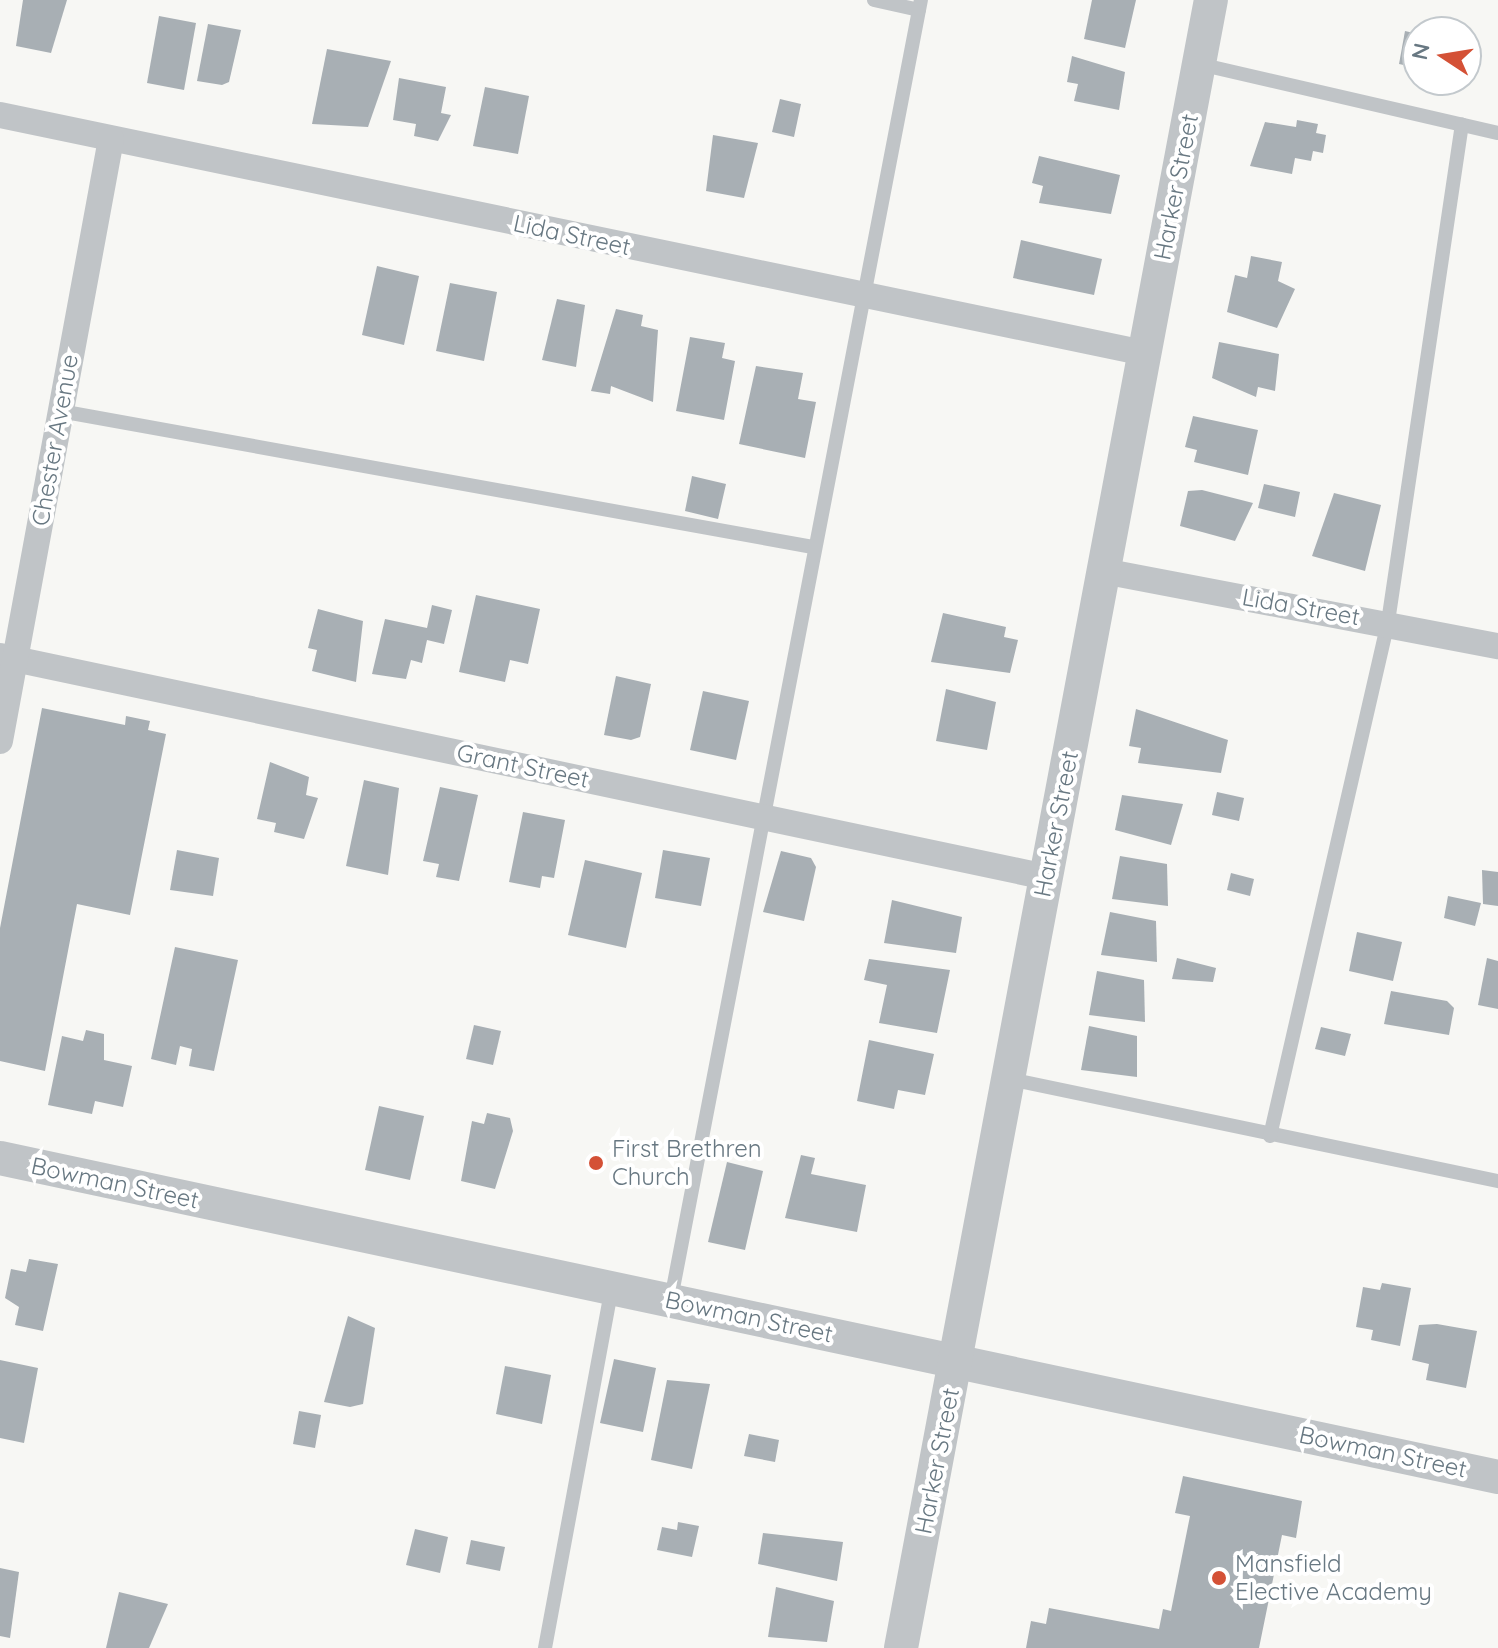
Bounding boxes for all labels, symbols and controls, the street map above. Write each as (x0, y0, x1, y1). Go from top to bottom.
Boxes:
north arrow (1402, 16, 1482, 96)
text: N (1405, 41, 1436, 62)
street label: Harker Street (1148, 111, 1204, 263)
street label: Lida Street (511, 209, 633, 261)
street label: Chester Avenue (26, 352, 84, 528)
street label: Lida Street (1240, 582, 1362, 632)
street label: Grant Street (454, 738, 592, 794)
street label: Harker Street (1028, 748, 1084, 900)
place label: First Brethren Church (612, 1135, 762, 1191)
street label: Bowman Street (29, 1151, 201, 1215)
marker: First Brethren Church (587, 1154, 605, 1172)
street label: Bowman Street (663, 1285, 835, 1349)
street label: Harker Street (909, 1385, 965, 1537)
street label: Bowman Street (1297, 1420, 1469, 1484)
place label: Mansfield Elective Academy (1235, 1550, 1432, 1606)
marker: Mansfield Elective Academy (1210, 1569, 1228, 1587)

